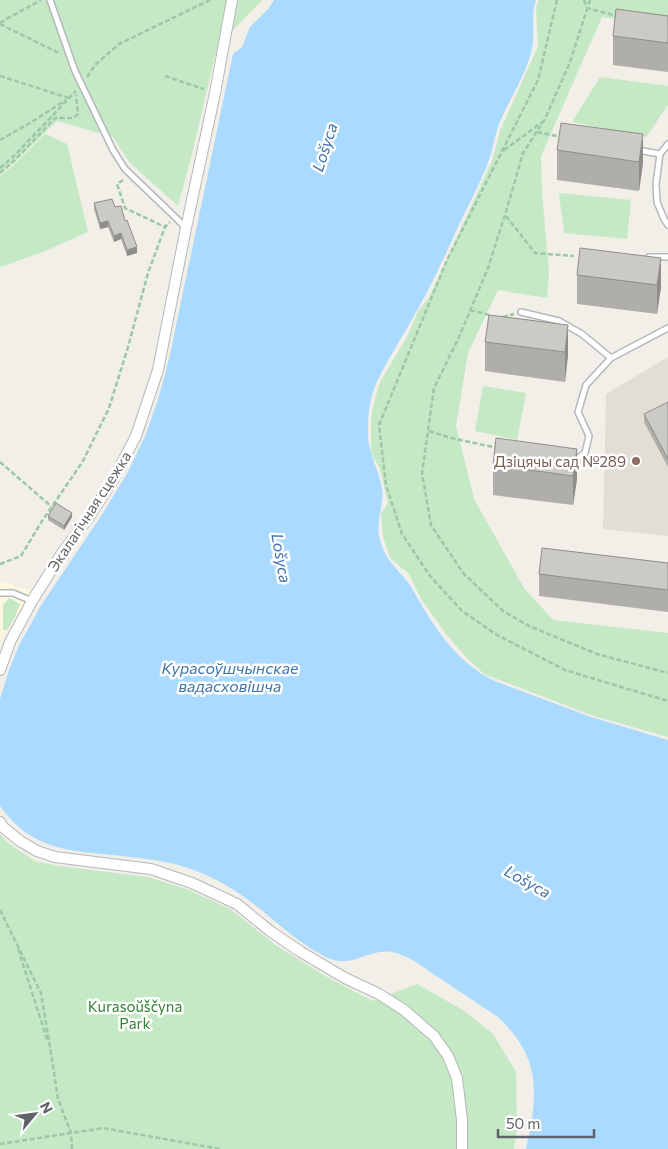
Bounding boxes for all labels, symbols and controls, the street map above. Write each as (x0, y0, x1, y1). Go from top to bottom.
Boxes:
water label: Lošyca (307, 120, 341, 174)
street label: Экалагічная сцежка (43, 447, 135, 575)
place label: Дзіцячы сад №289 (494, 452, 626, 470)
marker: Дзіцячы сад №289 (630, 455, 642, 467)
water label: Lošyca (268, 532, 296, 584)
water label: Курасоўшчынскае вадасховішча (162, 658, 299, 695)
water label: Lošyca (502, 861, 554, 901)
park label: Kurasoŭščyna Park (88, 997, 182, 1032)
north arrow (10, 1089, 60, 1139)
text: N (37, 1099, 57, 1116)
scale bar (498, 1106, 594, 1138)
text: 50 m (506, 1114, 540, 1132)

